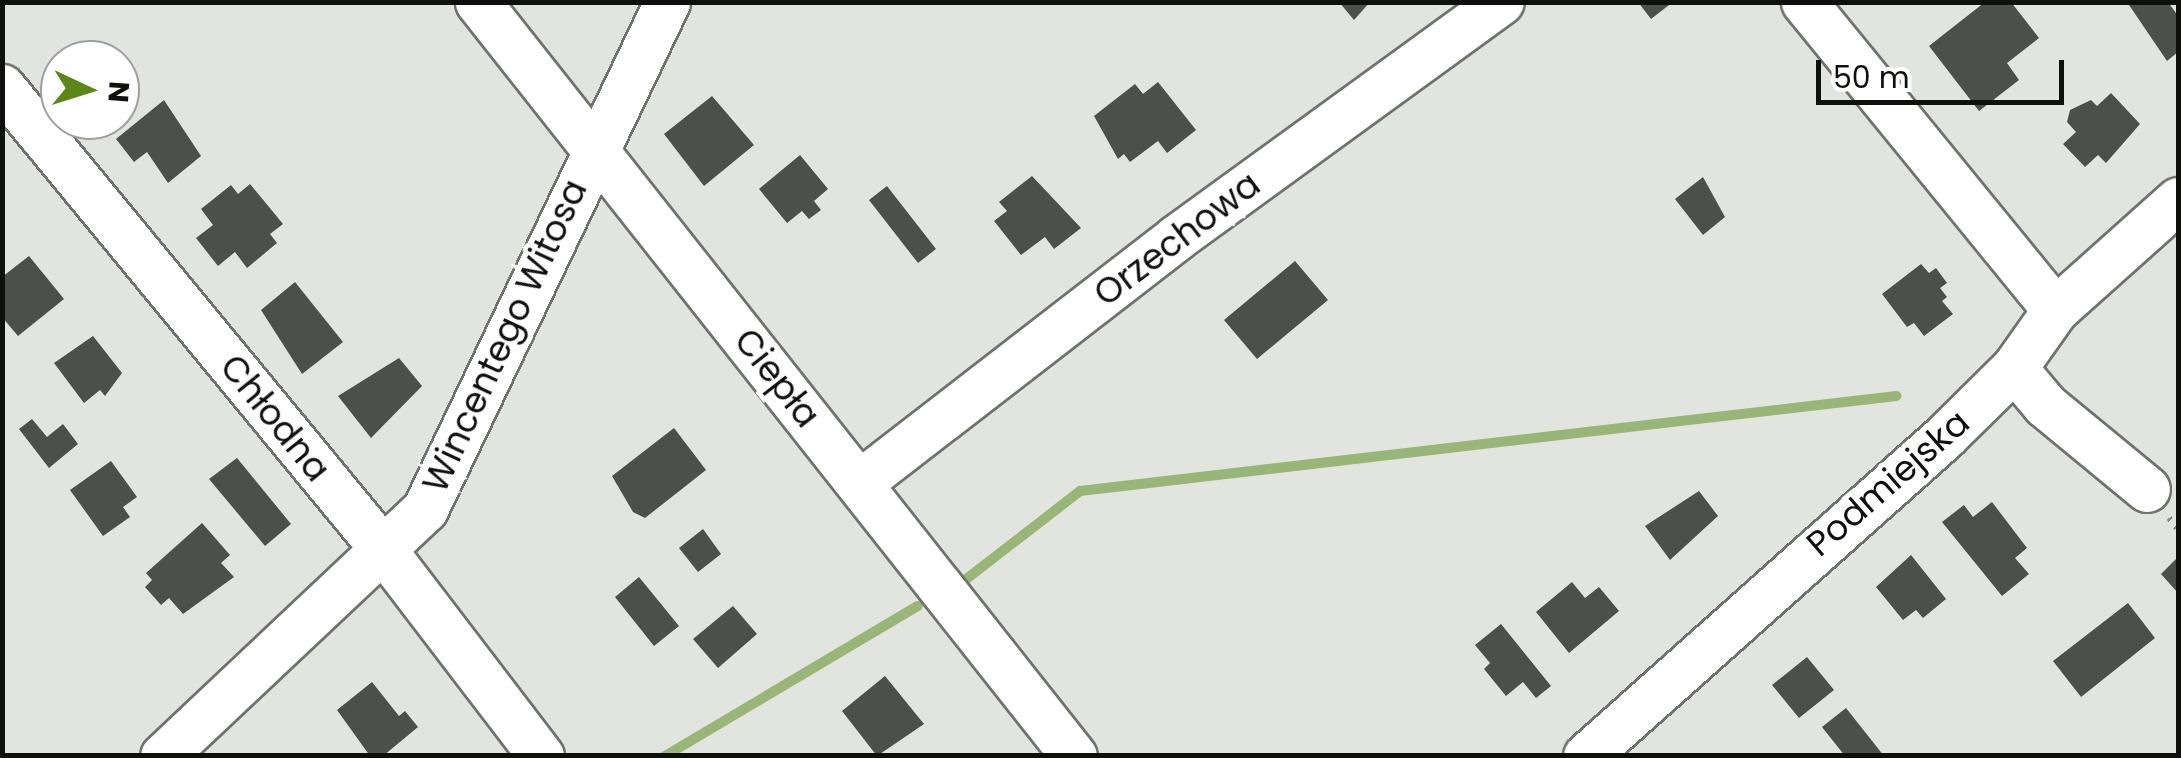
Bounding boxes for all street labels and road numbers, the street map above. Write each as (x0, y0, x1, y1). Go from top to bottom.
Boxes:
street label: Orzechowa (1086, 163, 1268, 315)
street label: Wincentego Witosa (414, 173, 596, 499)
street label: Ciepła (726, 320, 828, 436)
street label: Chłodna (211, 346, 339, 490)
street label: Podmiejska (1798, 401, 1978, 565)

